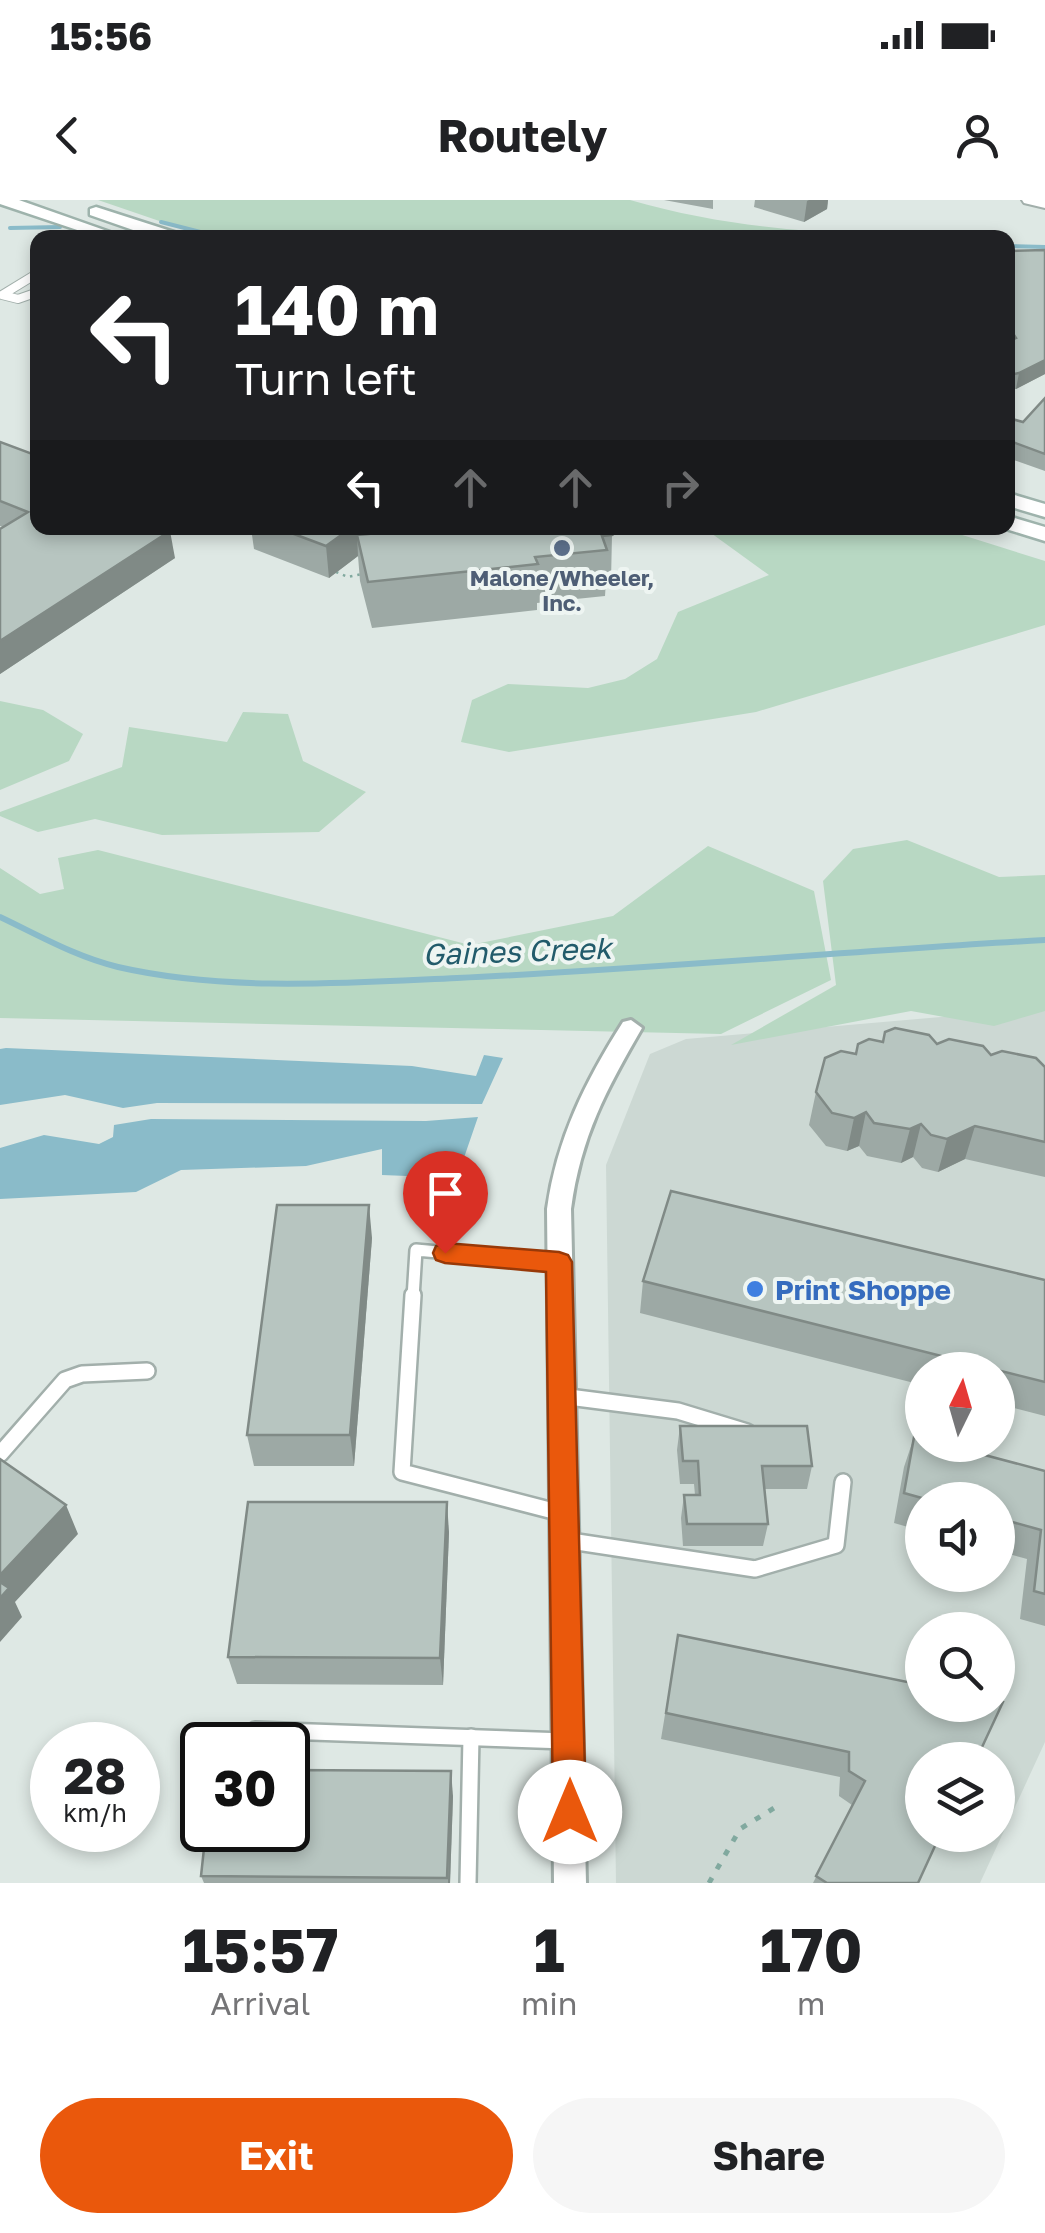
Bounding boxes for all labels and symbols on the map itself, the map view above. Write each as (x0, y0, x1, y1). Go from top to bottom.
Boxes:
marker: Malone/Wheeler, Inc. (551, 537, 573, 559)
place label: Malone/Wheeler, Inc. (470, 564, 654, 616)
water label: Gaines Creek (422, 930, 615, 972)
pin (403, 1151, 488, 1254)
place label: Print Shoppe (775, 1273, 951, 1306)
marker: Print Shoppe (744, 1278, 766, 1300)
north arrow (905, 1352, 1015, 1462)
speed limit sign: 30 (180, 1722, 310, 1852)
position arrow (518, 1760, 622, 1864)

